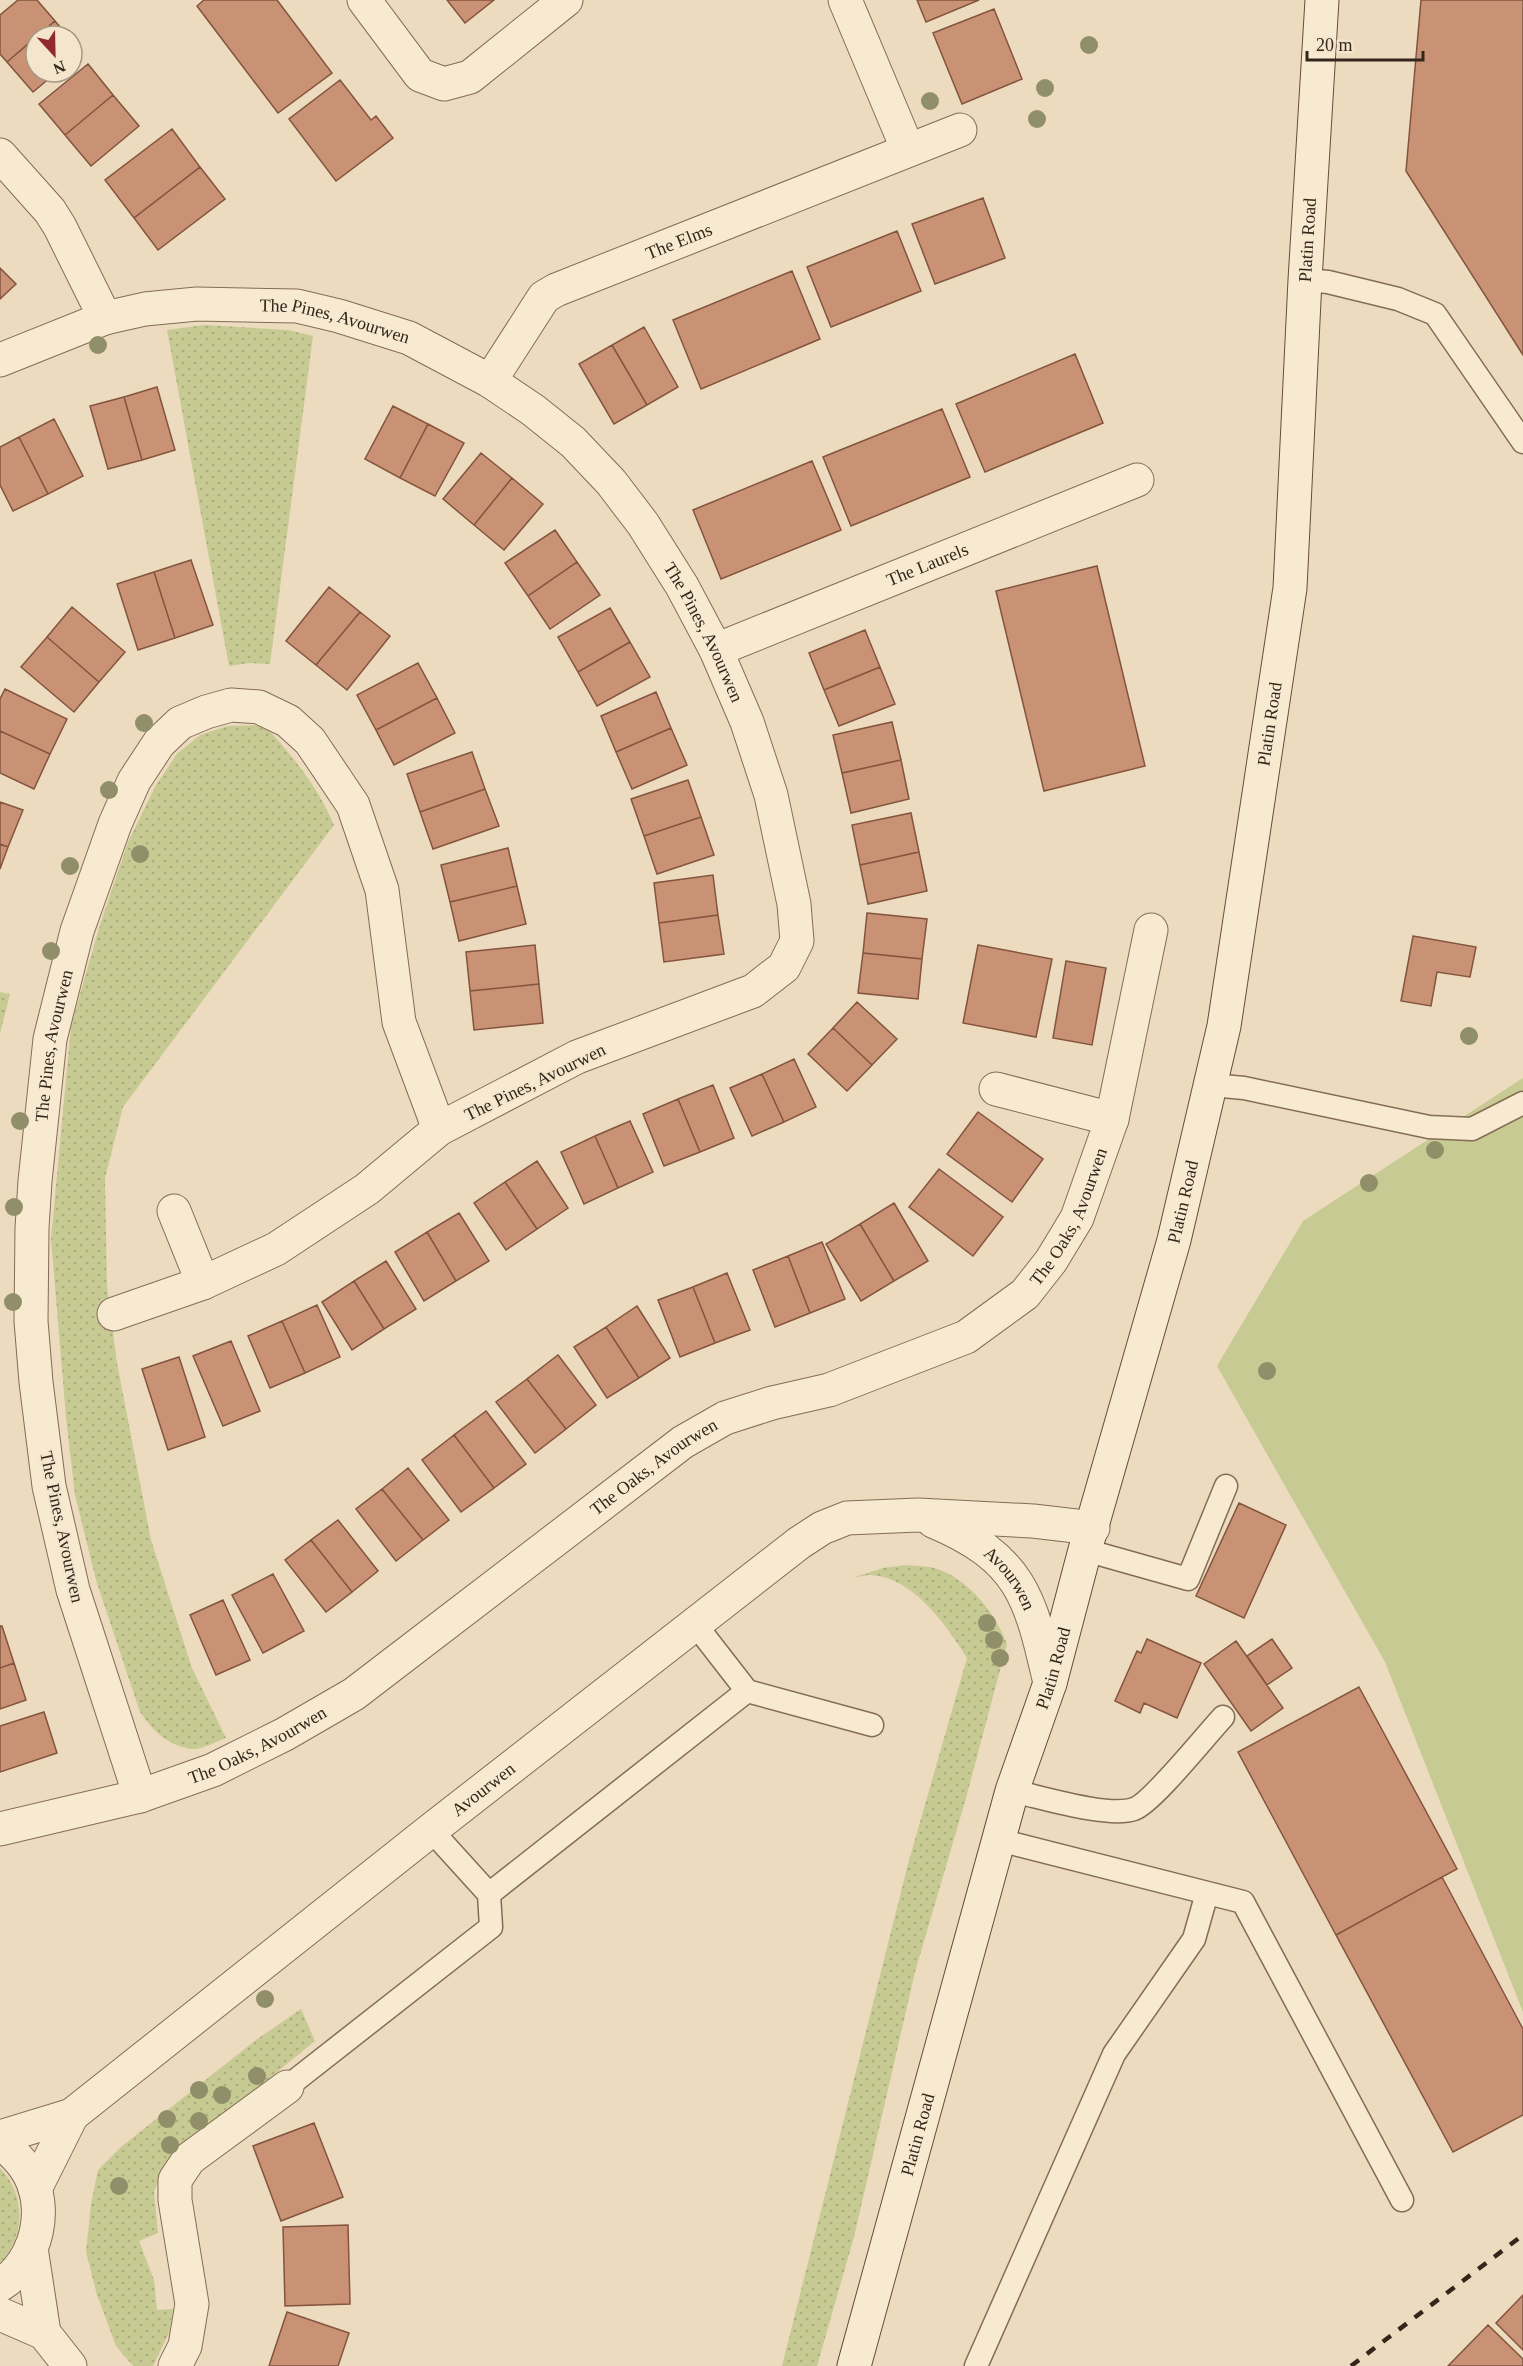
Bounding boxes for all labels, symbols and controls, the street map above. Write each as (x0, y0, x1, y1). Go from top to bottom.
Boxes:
north arrow (24, 24, 84, 84)
scale bar (1307, 24, 1422, 62)
text: 20 m (1316, 35, 1353, 55)
text: N (50, 57, 68, 78)
street label: Platin Road (1295, 197, 1320, 283)
street label: The Elms (643, 219, 715, 263)
street label: The Pines, Avourwen (259, 295, 412, 348)
street label: The Laurels (884, 539, 971, 590)
street label: The Pines, Avourwen (660, 559, 747, 705)
street label: Platin Road (1253, 681, 1286, 767)
street label: The Pines, Avourwen (31, 968, 77, 1123)
street label: The Pines, Avourwen (461, 1039, 609, 1125)
street label: The Oaks, Avourwen (1026, 1145, 1111, 1289)
street label: Platin Road (1164, 1158, 1202, 1245)
street label: The Oaks, Avourwen (586, 1414, 721, 1519)
street label: The Pines, Avourwen (36, 1450, 88, 1604)
street label: Avourwen (980, 1542, 1039, 1613)
street label: Platin Road (1032, 1625, 1074, 1712)
street label: The Oaks, Avourwen (186, 1702, 330, 1788)
street label: Avourwen (448, 1758, 519, 1820)
street label: Platin Road (897, 2091, 938, 2178)

